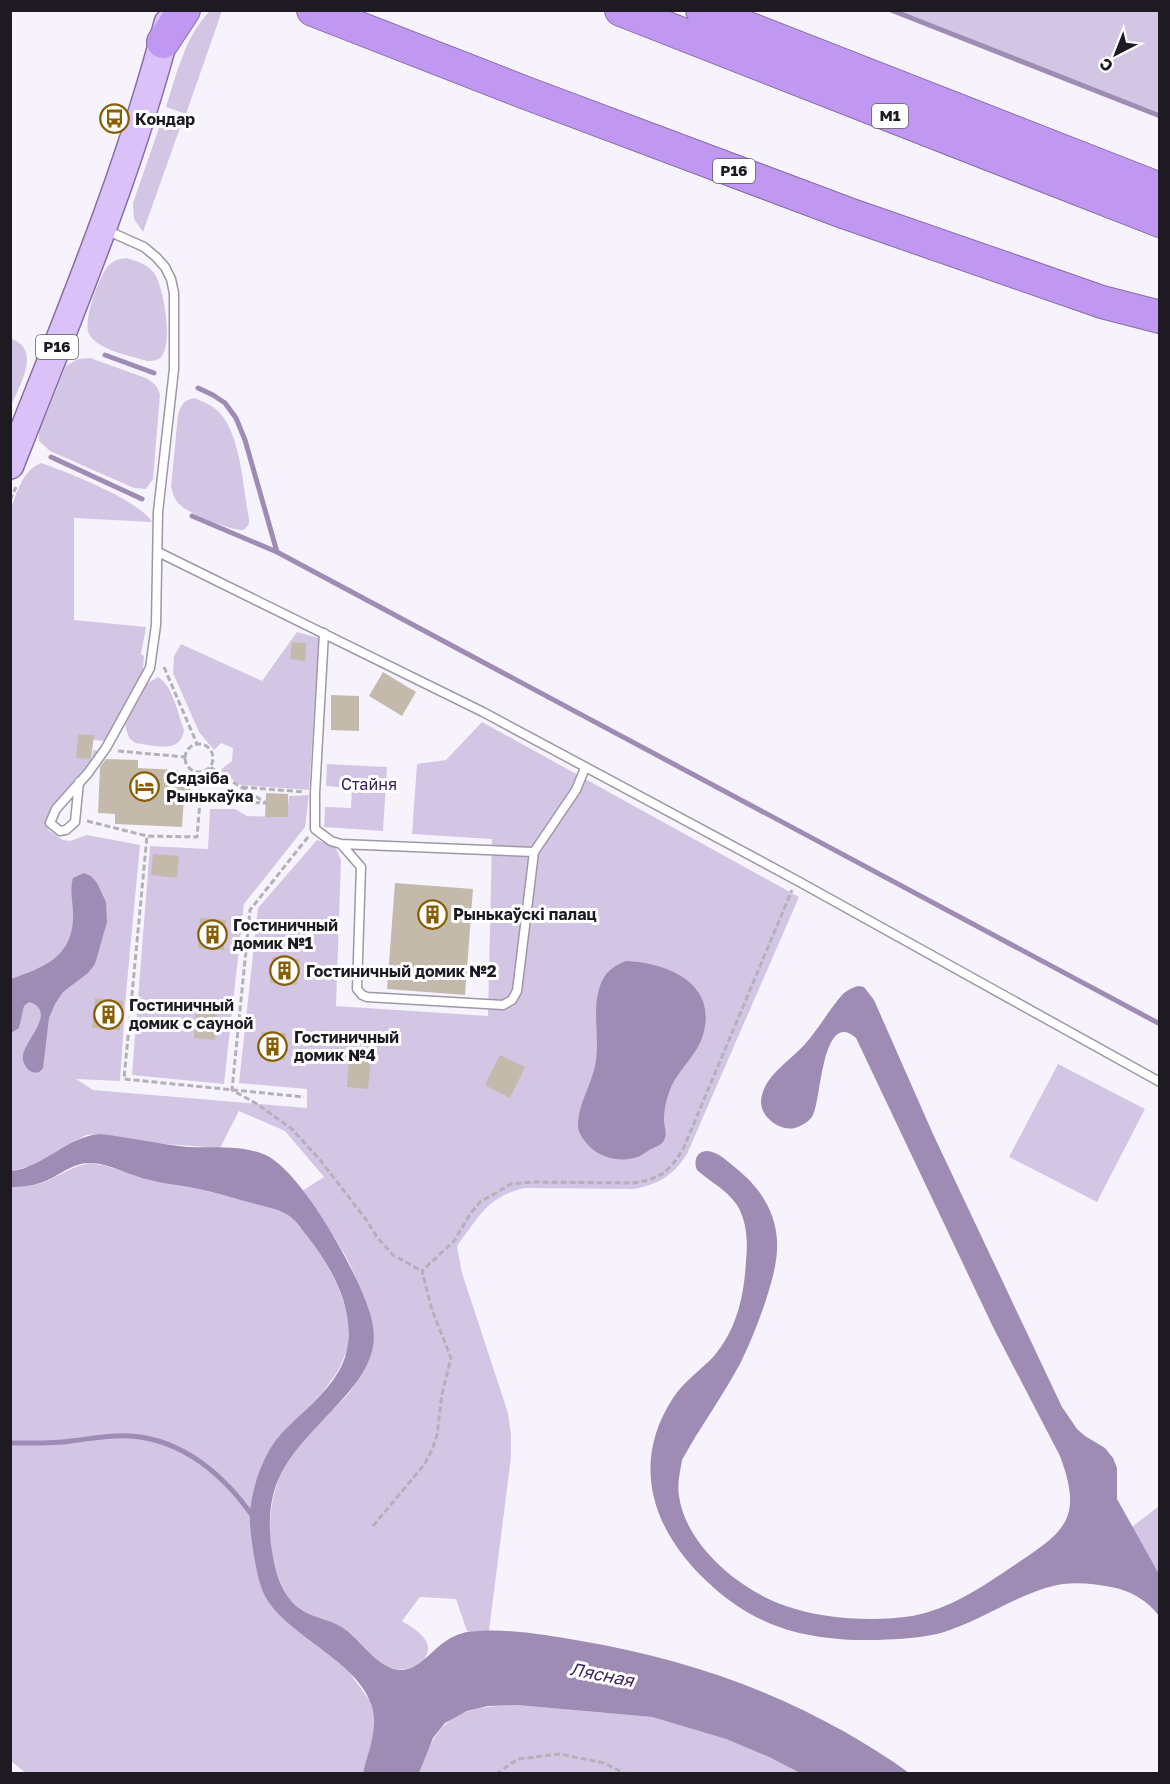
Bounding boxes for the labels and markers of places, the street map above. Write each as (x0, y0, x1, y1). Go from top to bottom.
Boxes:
bus stop icon: Кондар (98, 103, 130, 135)
place label: Кондар (135, 109, 195, 129)
place label: Сядзіба Рынькаўка (166, 768, 254, 806)
hotel icon: Сядзіба Рынькаўка (129, 771, 161, 803)
building icon: Рынькаўскi палац (416, 898, 448, 930)
place label: Рынькаўскi палац (453, 904, 597, 924)
place label: Гостиничный домик №1 (233, 915, 338, 953)
building icon: Гостиничный домик №1 (196, 918, 228, 950)
building icon: Гостиничный домик №2 (269, 955, 301, 987)
place label: Гостиничный домик №2 (306, 961, 497, 981)
place label: Гостиничный домик с сауной (129, 995, 253, 1033)
building icon: Гостиничный домик с сауной (92, 998, 124, 1030)
place label: Гостиничный домик №4 (294, 1027, 399, 1065)
building icon: Гостиничный домик №4 (257, 1030, 289, 1062)

